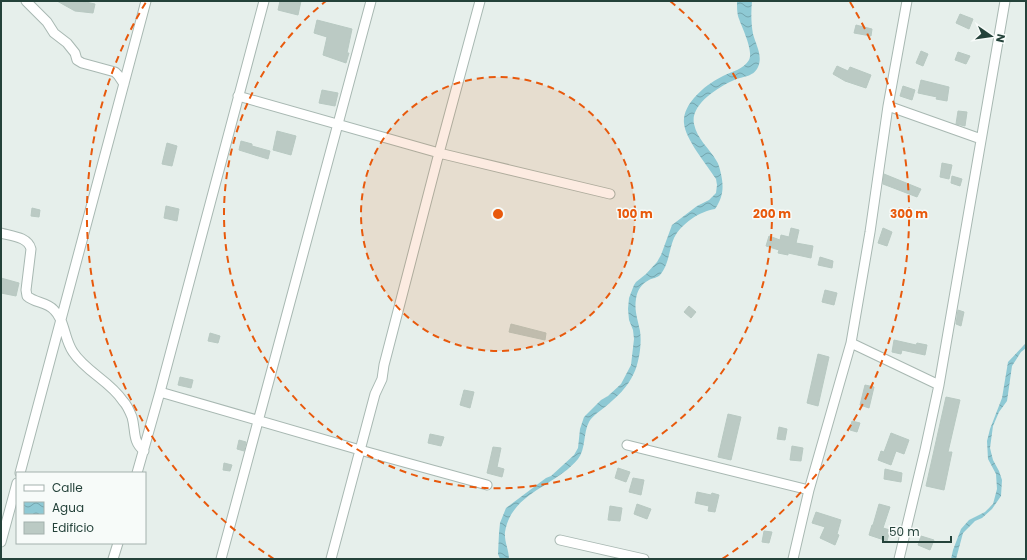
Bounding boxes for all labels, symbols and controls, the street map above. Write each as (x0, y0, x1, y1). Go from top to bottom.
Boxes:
north arrow (971, 16, 1011, 56)
text: N (992, 32, 1009, 44)
text: 100 m (617, 205, 653, 222)
text: 200 m (753, 205, 791, 222)
text: 300 m (890, 205, 928, 222)
centre of rings (491, 207, 505, 221)
legend (16, 472, 146, 544)
text: Calle (52, 479, 83, 496)
text: Agua (52, 499, 84, 516)
scale bar (883, 518, 951, 544)
text: Edificio (52, 519, 94, 536)
text: 50 m (889, 523, 920, 540)

